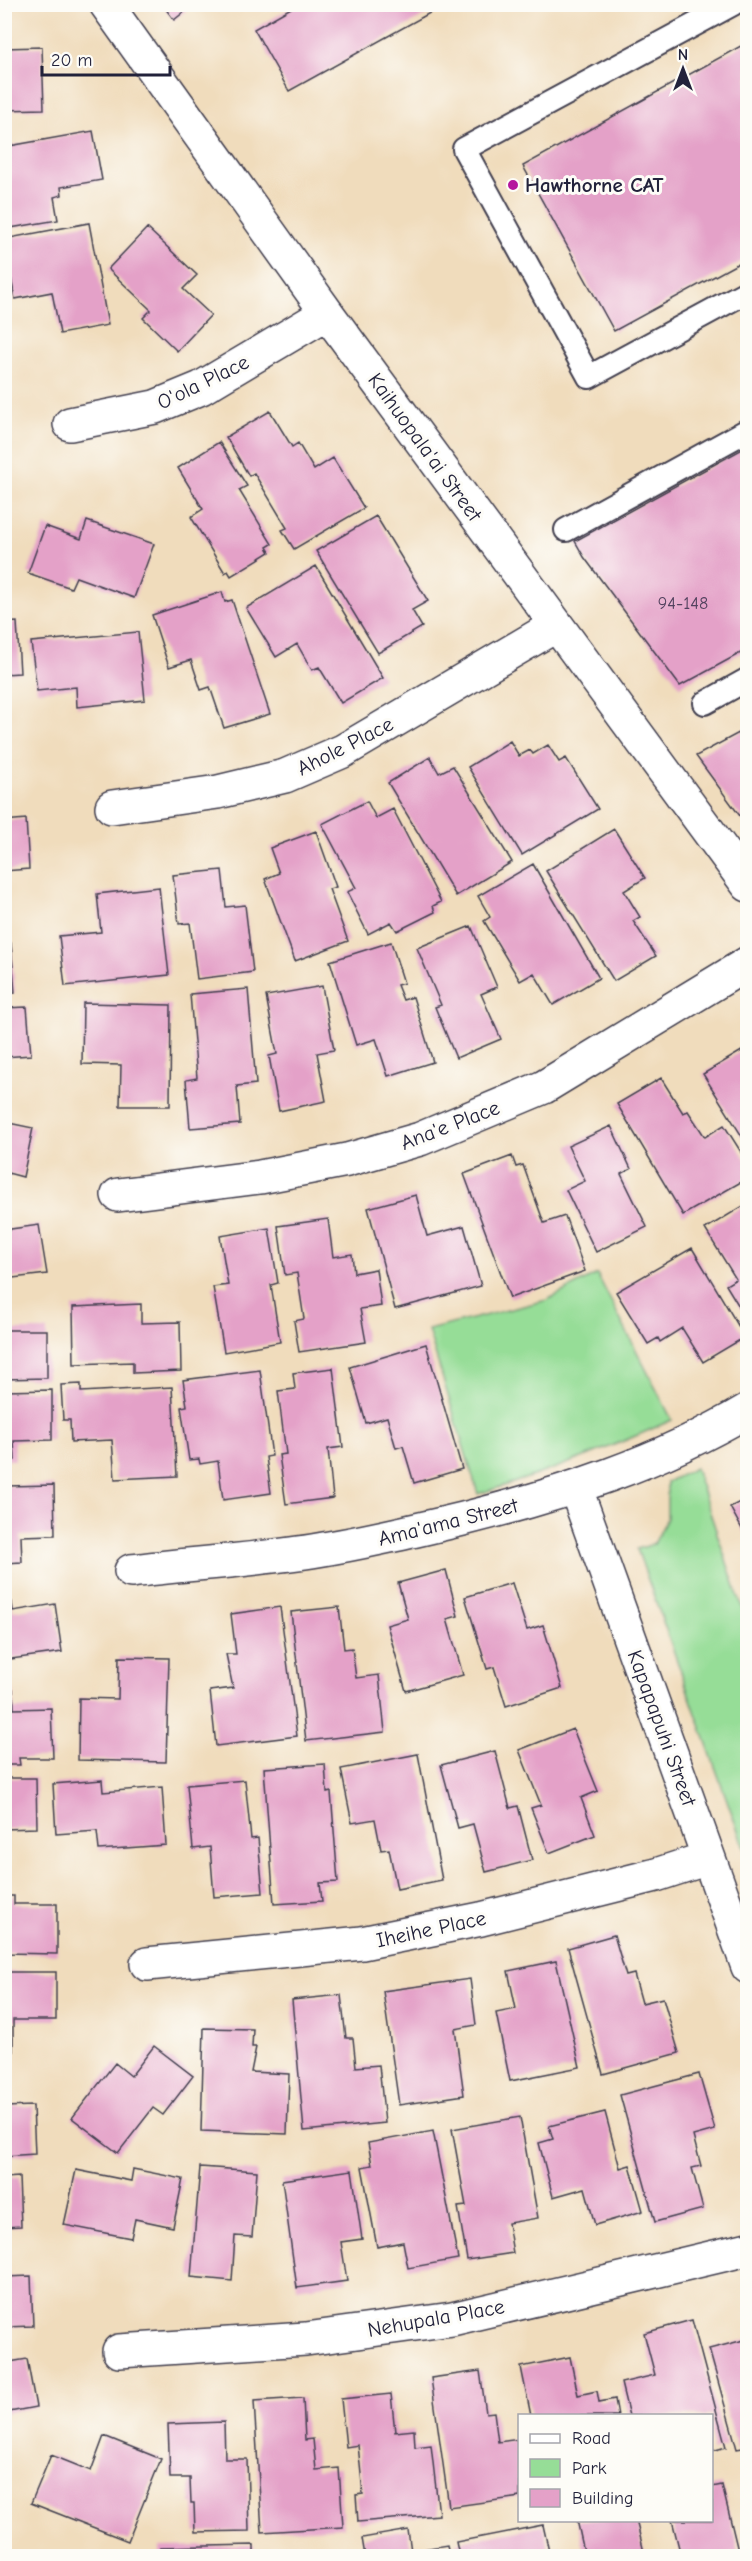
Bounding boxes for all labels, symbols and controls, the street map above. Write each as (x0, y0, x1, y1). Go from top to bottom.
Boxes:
scale bar (42, 39, 170, 77)
north arrow (653, 39, 713, 99)
text: N (678, 46, 688, 64)
text: 20 m (51, 50, 92, 71)
place label: Hawthorne CAT (525, 173, 664, 197)
marker: Hawthorne CAT (506, 178, 520, 192)
street label: O'ola Place (153, 350, 253, 414)
street label: Kaihuopala'ai Street (363, 368, 487, 527)
house number: 94-148 (658, 593, 708, 614)
street label: Ahole Place (293, 712, 397, 780)
street label: Ana'e Place (397, 1095, 503, 1155)
street label: Ama'ama Street (376, 1493, 521, 1551)
street label: Kapapapuhi Street (623, 1647, 702, 1810)
street label: Iheihe Place (374, 1906, 488, 1952)
street label: Nehupala Place (366, 2294, 506, 2342)
legend (518, 2414, 713, 2522)
text: Road (572, 2428, 611, 2449)
text: Park (572, 2458, 607, 2479)
text: Building (572, 2488, 634, 2509)

